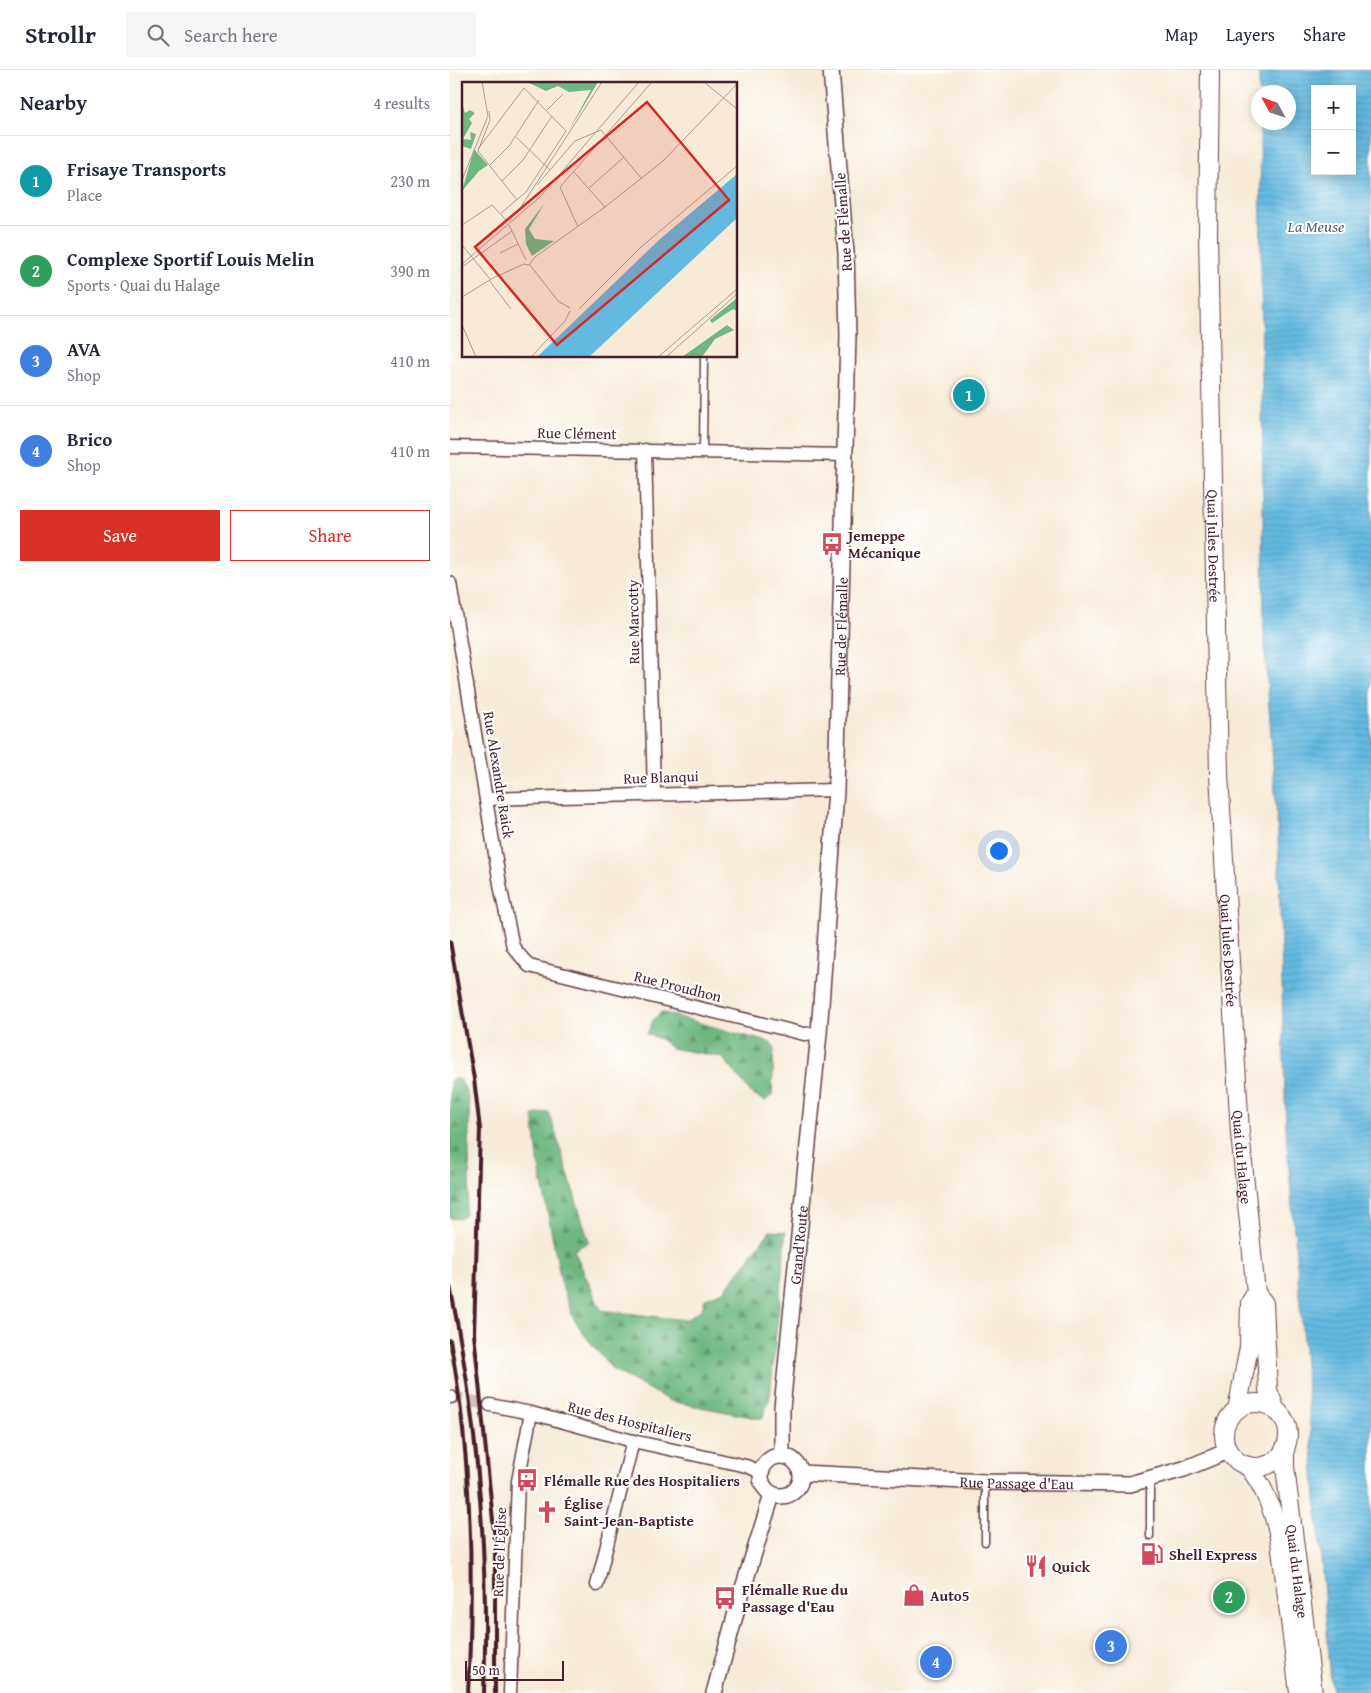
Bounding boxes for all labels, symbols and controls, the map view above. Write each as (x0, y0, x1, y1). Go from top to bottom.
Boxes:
search box (126, 12, 476, 57)
text: Strollr (25, 17, 96, 52)
icon: search (144, 21, 172, 49)
text: Search here (184, 21, 278, 49)
text: Map (1165, 21, 1198, 48)
text: Layers (1226, 21, 1275, 48)
text: Share (1303, 21, 1346, 48)
inset map (462, 82, 738, 358)
north arrow (1251, 85, 1296, 130)
map controls (1311, 85, 1356, 175)
button: + (1311, 85, 1356, 130)
text: Nearby (20, 87, 87, 118)
text: 4 results (373, 91, 430, 115)
button: − (1311, 130, 1356, 175)
text: Frisaye Transports (67, 155, 226, 183)
text: 1 (32, 169, 40, 193)
text: 230 m (390, 169, 430, 193)
street label: Rue de Flémalle (829, 172, 857, 272)
text: Place (67, 183, 102, 207)
water label: La Meuse (1287, 214, 1345, 238)
text: Complexe Sportif Louis Melin (67, 245, 314, 273)
text: 2 (32, 259, 40, 283)
text: 390 m (390, 259, 430, 283)
text: Sports · Quai du Halage (67, 273, 220, 297)
text: AVA (67, 335, 101, 363)
text: 3 (32, 349, 40, 373)
text: 410 m (390, 349, 430, 373)
text: Shop (67, 363, 101, 387)
pin: 1 (953, 376, 985, 414)
street label: Rue Clément (537, 422, 618, 444)
text: Brico (67, 425, 112, 453)
text: 4 (32, 439, 40, 463)
text: 410 m (390, 439, 430, 463)
text: Shop (67, 453, 101, 477)
street label: Quai Jules Destrée (1203, 489, 1226, 603)
button: Save (20, 510, 220, 561)
button: Share (230, 510, 430, 561)
place label: Jemeppe Mécanique (845, 525, 921, 563)
bus stop icon: Jemeppe Mécanique (819, 531, 845, 557)
street label: Rue de Flémalle (829, 577, 852, 676)
street label: Rue Marcotty (622, 579, 644, 665)
street label: Rue Alexandre Raick (479, 710, 519, 841)
street label: Rue Blanqui (623, 765, 699, 789)
your location (986, 838, 1012, 864)
street label: Quai Jules Destrée (1216, 894, 1243, 1008)
street label: Rue Proudhon (632, 965, 724, 1007)
street label: Quai du Halage (1228, 1110, 1258, 1205)
street label: Grand'Route (784, 1204, 812, 1285)
street label: Rue des Hospitaliers (566, 1395, 694, 1447)
bus stop icon: Flémalle Rue des Hospitaliers (514, 1467, 540, 1493)
place label: Flémalle Rue des Hospitaliers (544, 1470, 740, 1491)
street label: Rue Passage d'Eau (959, 1470, 1075, 1494)
place label: Église Saint-Jean-Baptiste (564, 1493, 694, 1531)
church icon: Église Saint-Jean-Baptiste (534, 1499, 560, 1525)
street label: Rue de l'Église (487, 1507, 511, 1597)
street label: Quai du Halage (1282, 1523, 1314, 1619)
fuel station icon: Shell Express (1139, 1541, 1165, 1567)
place label: Shell Express (1169, 1544, 1257, 1565)
restaurant icon: Quick (1023, 1553, 1049, 1579)
place label: Quick (1052, 1556, 1090, 1577)
pin: 2 (1213, 1578, 1245, 1616)
place label: Flémalle Rue du Passage d'Eau (742, 1579, 848, 1617)
shop icon: Auto5 (901, 1582, 927, 1608)
bus stop icon: Flémalle Rue du Passage d'Eau (712, 1585, 738, 1611)
place label: Auto5 (930, 1585, 970, 1606)
pin: 3 (1095, 1627, 1127, 1665)
pin: 4 (920, 1643, 952, 1681)
scale bar (465, 1658, 564, 1681)
text: 50 m (472, 1660, 500, 1680)

